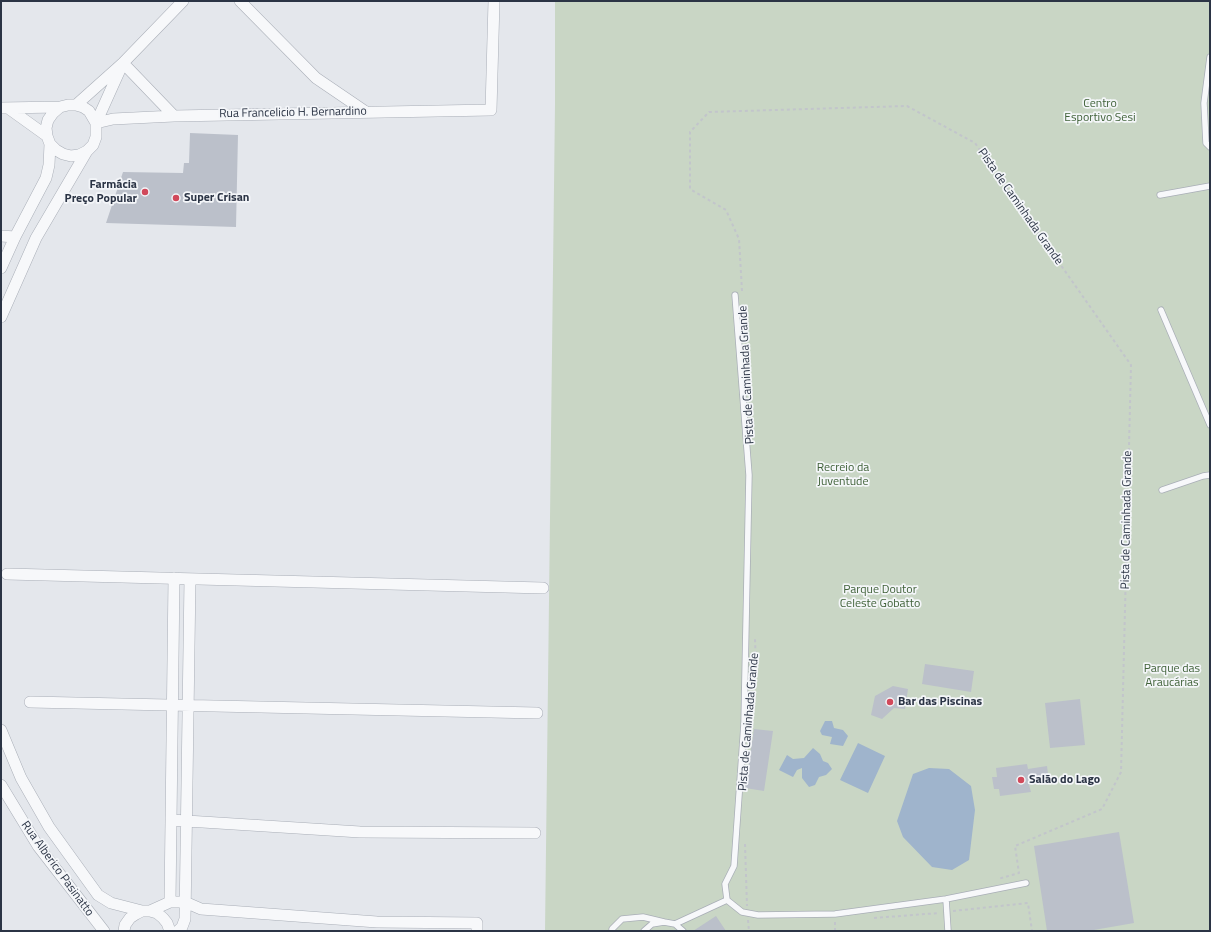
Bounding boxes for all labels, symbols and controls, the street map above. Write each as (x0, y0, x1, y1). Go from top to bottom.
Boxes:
park label: Centro Esportivo Sesi (1064, 97, 1136, 125)
street label: Rua Francelicio H. Bernardino (219, 105, 367, 121)
street label: Pista de Caminhada Grande (974, 146, 1066, 268)
place label: Farmácia Preço Popular (65, 178, 137, 206)
marker: Farmácia Preço Popular (140, 187, 150, 197)
place label: Super Crisan (184, 191, 249, 205)
marker: Super Crisan (171, 193, 181, 203)
street label: Pista de Caminhada Grande (736, 305, 758, 445)
street label: Pista de Caminhada Grande (1119, 451, 1135, 589)
park label: Recreio da Juventude (817, 461, 869, 489)
park label: Parque Doutor Celeste Gobatto (840, 583, 920, 611)
street label: Pista de Caminhada Grande (736, 652, 762, 792)
park label: Parque das Araucárias (1144, 662, 1200, 690)
place label: Bar das Piscinas (898, 695, 982, 709)
marker: Bar das Piscinas (885, 697, 895, 707)
place label: Salão do Lago (1029, 773, 1100, 787)
marker: Salão do Lago (1016, 775, 1026, 785)
street label: Rua Alberico Pasinatto (18, 819, 96, 919)

